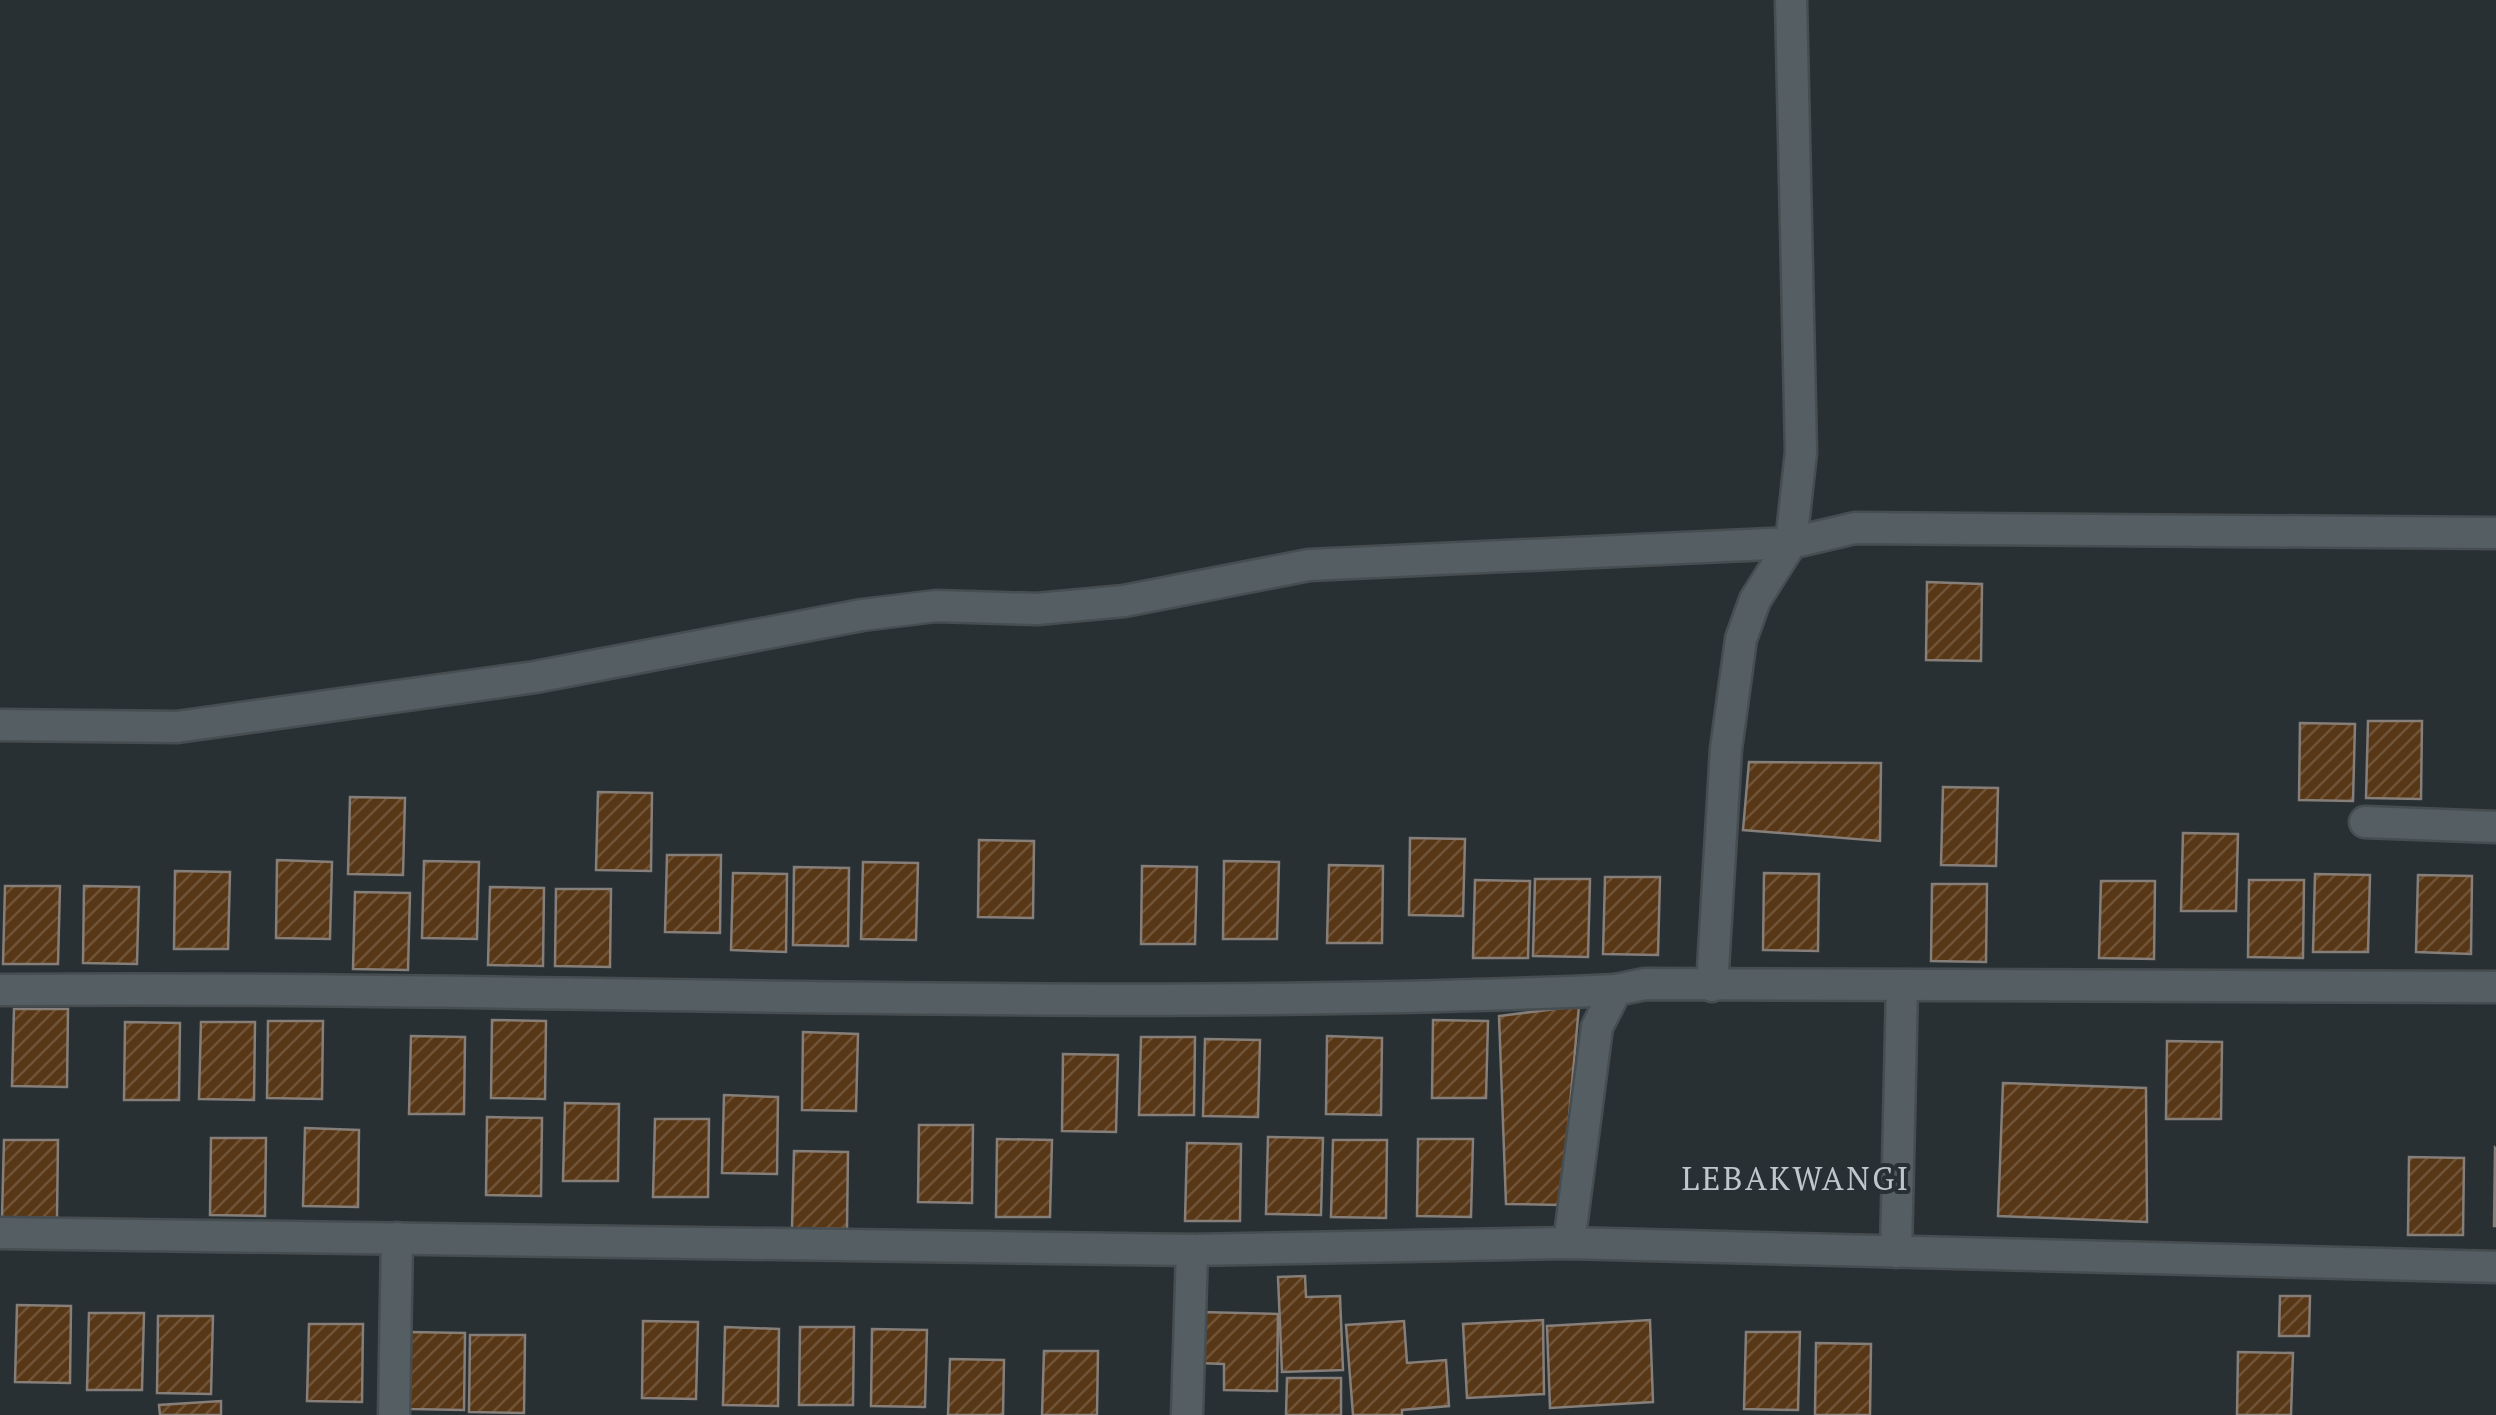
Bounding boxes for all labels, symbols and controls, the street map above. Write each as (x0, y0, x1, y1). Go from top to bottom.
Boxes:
district label: LEBAKWANGI (1682, 1157, 1910, 1199)

